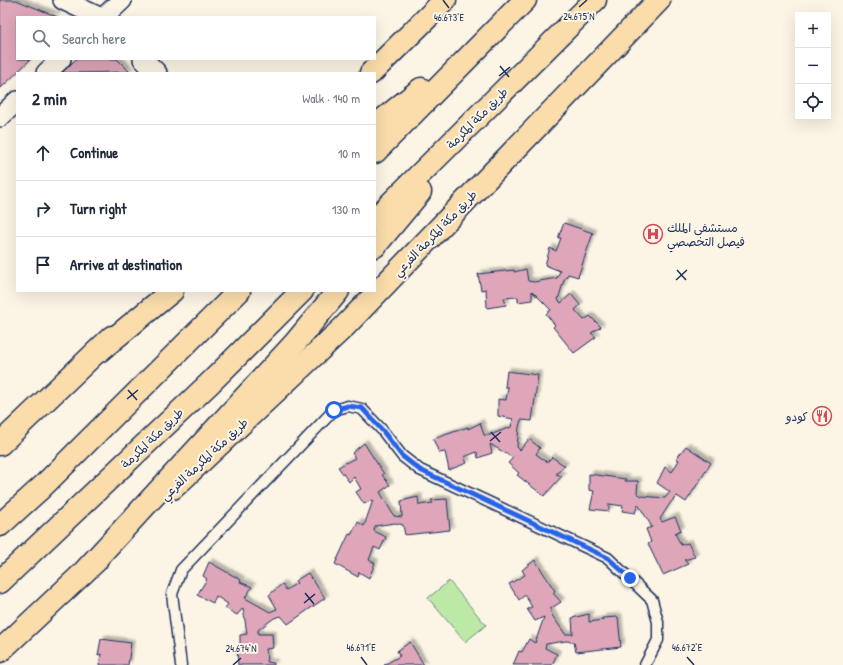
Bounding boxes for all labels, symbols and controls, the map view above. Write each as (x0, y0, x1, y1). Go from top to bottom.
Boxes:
text: 24.675°N (563, 10, 595, 23)
text: 46.673°E (434, 11, 465, 24)
map controls (795, 12, 831, 120)
button: + (795, 12, 831, 48)
search box (16, 16, 376, 60)
icon: search (30, 27, 52, 49)
text: Search here (62, 28, 126, 49)
button: − (795, 48, 831, 84)
street label: طريق مكة المكرمة (442, 83, 512, 153)
button: locate (795, 84, 831, 120)
text: 2 min (32, 87, 67, 110)
text: Walk · 140 m (302, 89, 360, 107)
icon: ahead (32, 142, 54, 164)
text: Continue (70, 142, 118, 163)
text: 10 m (338, 144, 360, 162)
street label: طريق مكة المكرمة الفرعي (389, 186, 483, 282)
icon: right (32, 198, 54, 220)
text: Turn right (70, 198, 126, 219)
text: 130 m (332, 200, 360, 218)
place label: مستشفى الملك فيصل التخصصي (667, 219, 745, 253)
hospital icon: مستشفى الملك فيصل التخصصي (642, 223, 664, 245)
icon: arrive (32, 254, 54, 276)
text: Arrive at destination (70, 254, 182, 275)
route start (325, 401, 343, 419)
street label: طريق مكة المكرمة (117, 404, 187, 472)
restaurant icon: كودو (811, 405, 833, 427)
place label: كودو (785, 408, 808, 425)
street label: طريق مكة المكرمة الفرعي (156, 414, 254, 506)
route end (621, 569, 639, 587)
text: 46.671°E (346, 641, 376, 654)
text: 46.672°E (672, 641, 703, 654)
text: 24.674°N (226, 642, 256, 655)

